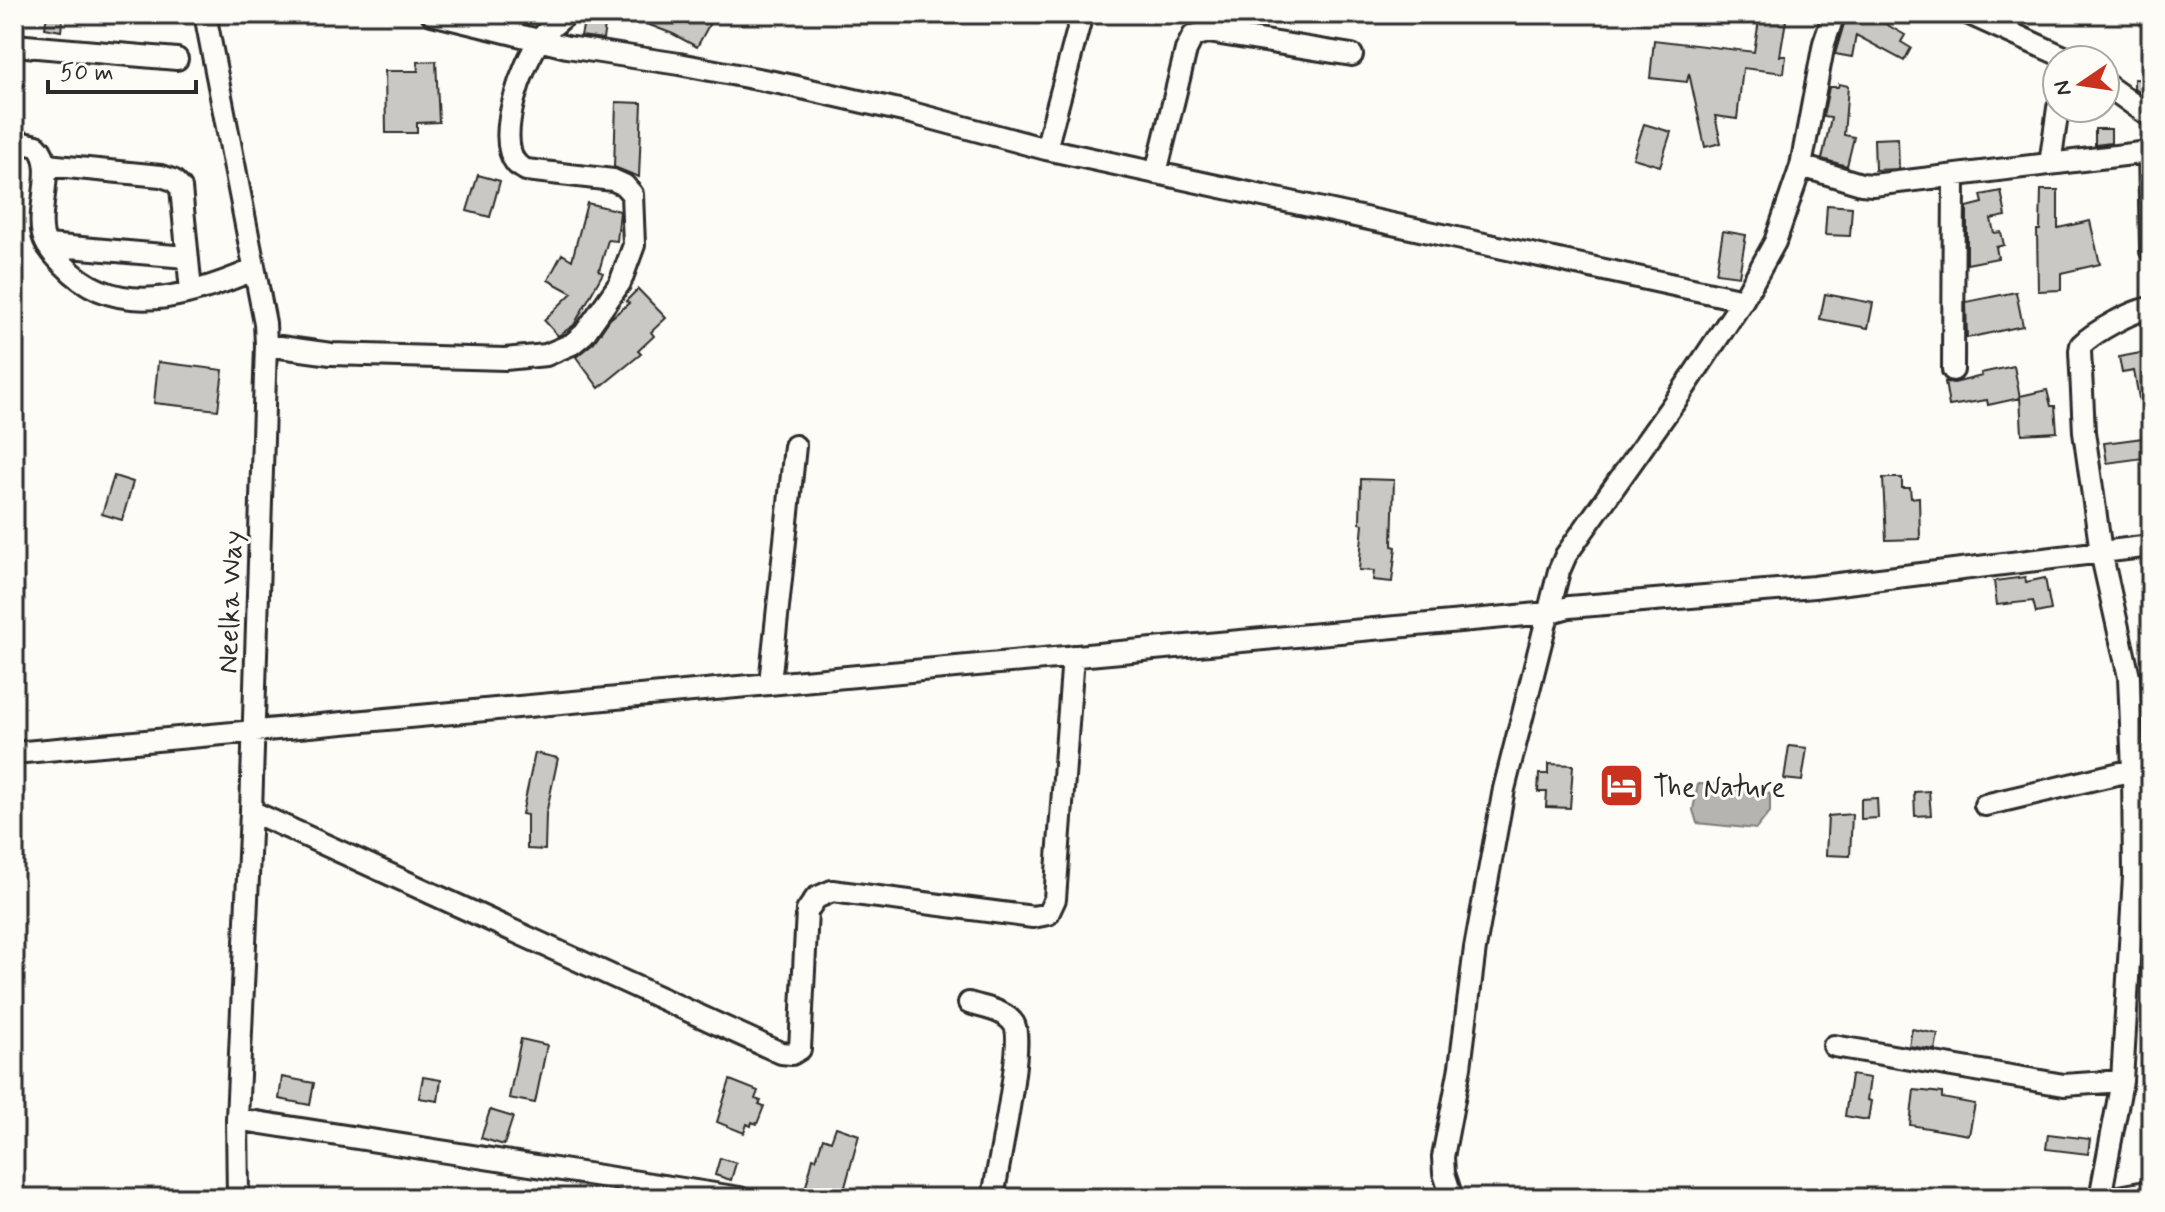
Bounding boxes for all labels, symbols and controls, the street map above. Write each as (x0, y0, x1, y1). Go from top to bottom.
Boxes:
scale bar (48, 44, 196, 94)
north arrow (2041, 44, 2121, 124)
text: 50 m (60, 58, 114, 89)
text: N (2048, 78, 2079, 98)
street label: Neelka Way (211, 530, 252, 674)
hotel icon: The Nature (1598, 762, 1646, 810)
place label: The Nature (1653, 770, 1785, 807)

